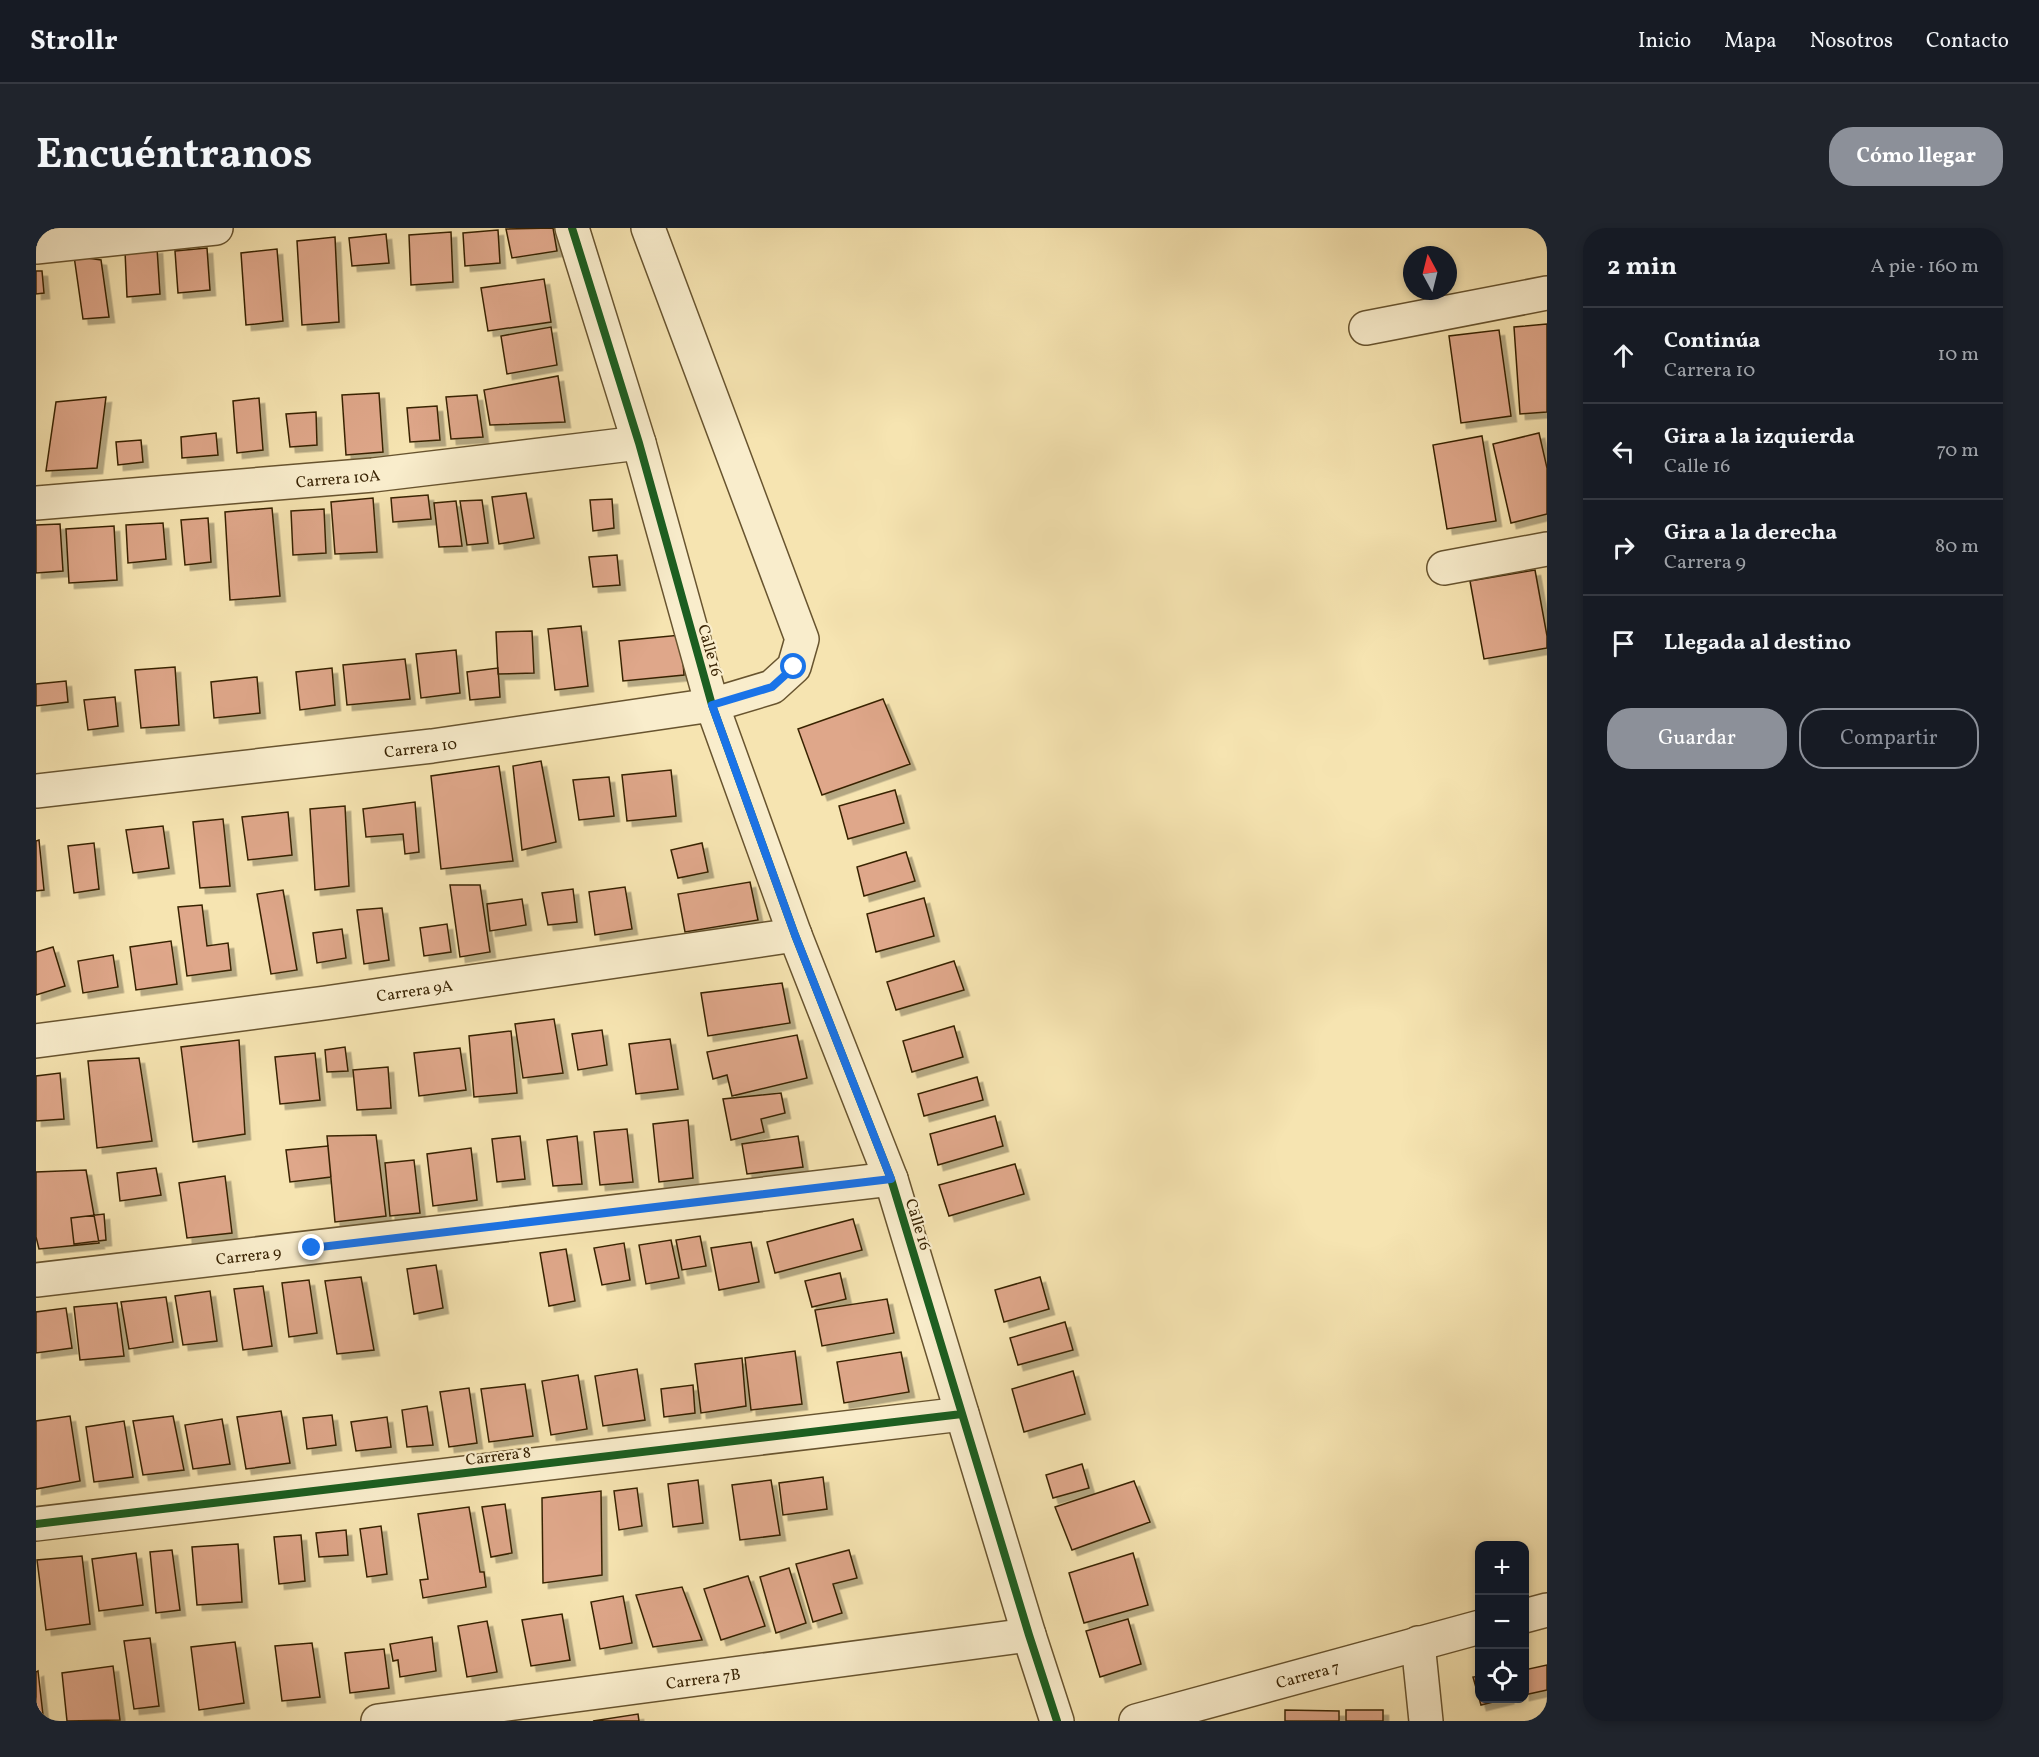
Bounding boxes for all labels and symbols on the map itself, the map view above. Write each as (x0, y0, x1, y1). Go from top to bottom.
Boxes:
north arrow (1403, 246, 1457, 300)
street label: Carrera 10A (295, 465, 382, 494)
street label: Calle 16 (691, 622, 727, 679)
route start (780, 653, 806, 679)
street label: Carrera 10 (383, 733, 459, 764)
street label: Carrera 9A (375, 976, 455, 1008)
street label: Calle 16 (899, 1196, 935, 1253)
route end (298, 1234, 324, 1260)
street label: Carrera 9 (215, 1242, 283, 1272)
street label: Carrera 8 (464, 1442, 532, 1472)
street label: Carrera 7 (1274, 1657, 1343, 1695)
street label: Carrera 7B (665, 1664, 742, 1696)

